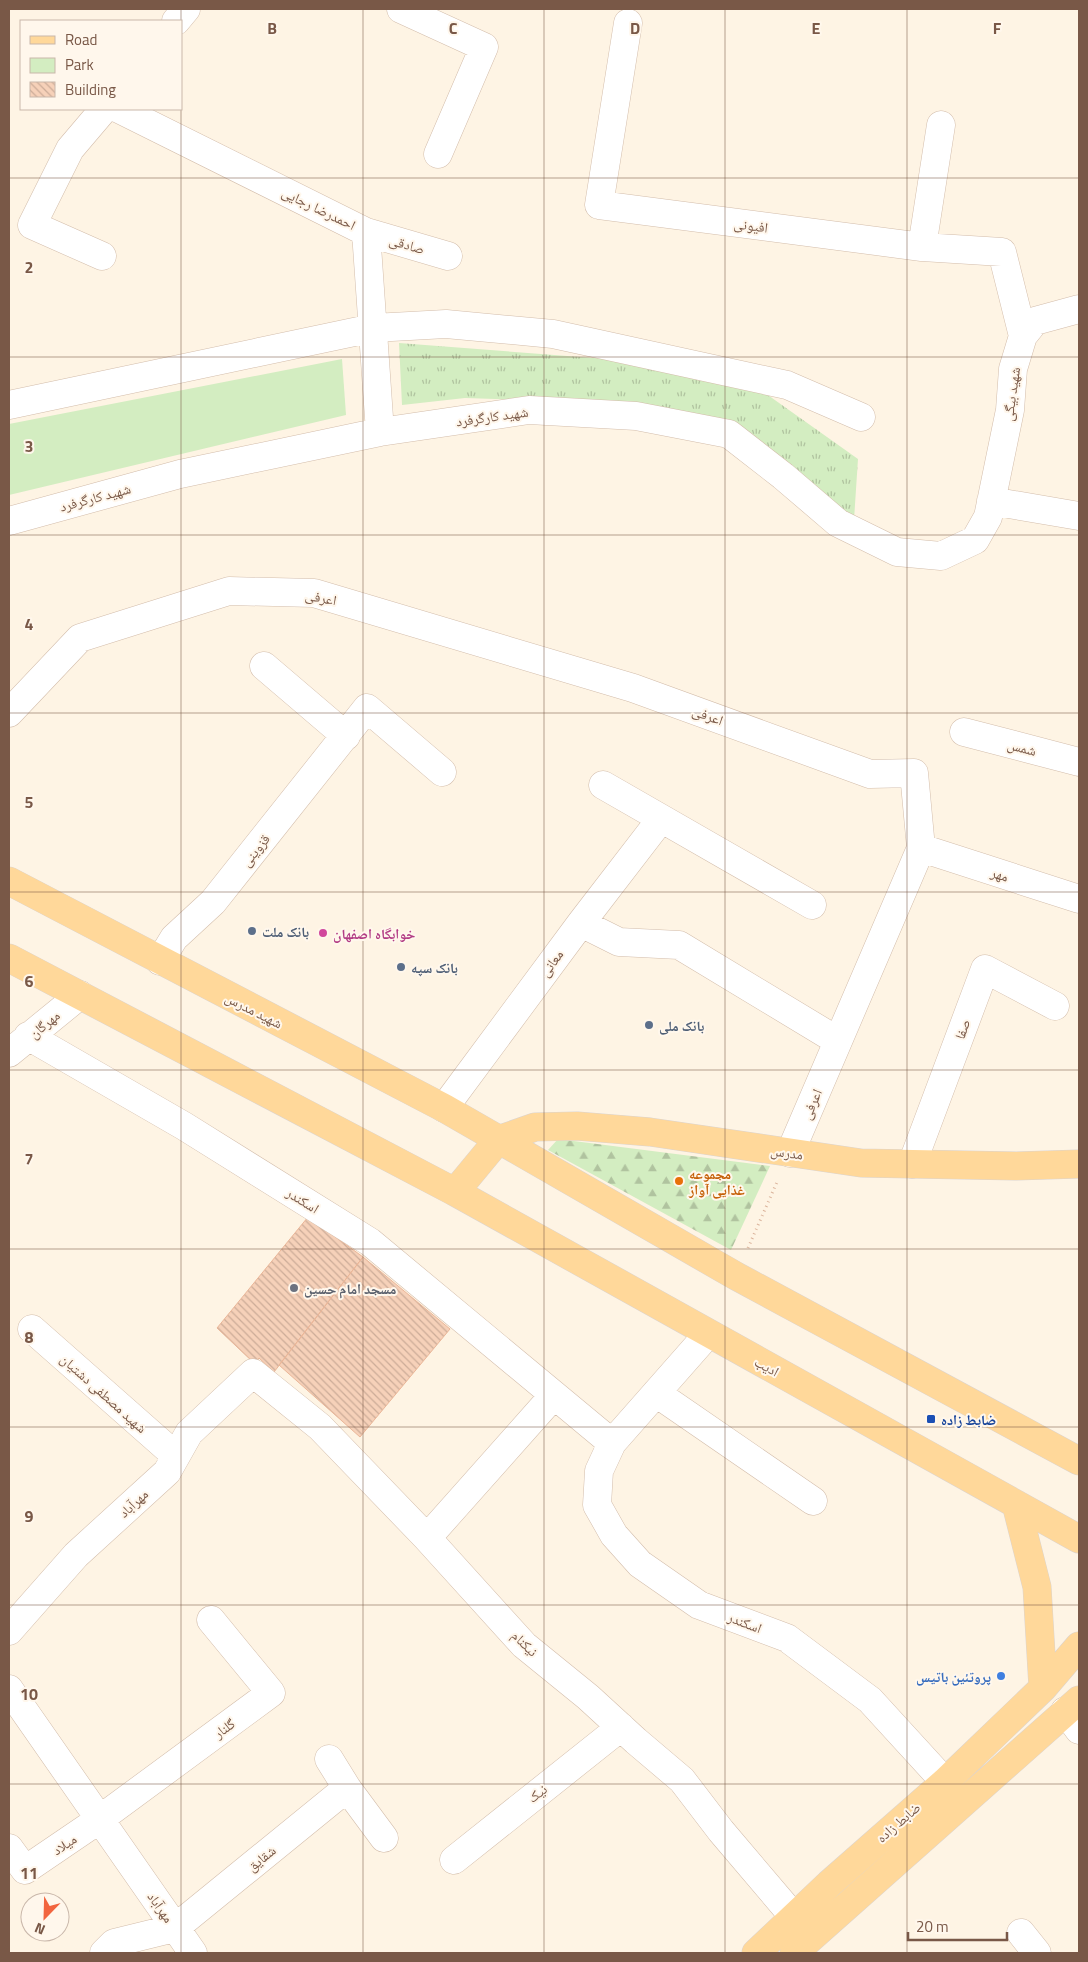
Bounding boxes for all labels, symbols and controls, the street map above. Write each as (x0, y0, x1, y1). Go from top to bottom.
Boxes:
text: B (267, 16, 277, 40)
text: C (449, 16, 458, 40)
text: D (630, 16, 640, 40)
text: E (812, 16, 821, 40)
text: F (993, 16, 1002, 40)
legend (20, 20, 182, 110)
text: Road (65, 28, 97, 51)
text: Park (65, 53, 94, 76)
text: Building (65, 78, 116, 101)
street label: احمدرضا رجایی (278, 181, 360, 235)
street label: افیونی (733, 212, 769, 238)
street label: صادقی (387, 229, 427, 259)
text: 2 (25, 255, 33, 279)
street label: شهید بیگی (997, 366, 1025, 422)
street label: شهید کارگرفرد (454, 401, 530, 431)
text: 3 (25, 434, 33, 458)
street label: شهید کارگرفرد (57, 477, 133, 517)
street label: اعرفی (304, 584, 338, 610)
text: 4 (25, 612, 34, 636)
street label: اعرفی (690, 700, 726, 730)
street label: شمس (1005, 733, 1039, 761)
text: 5 (25, 790, 34, 814)
street label: قزوینی (235, 829, 275, 871)
street label: مهر (988, 861, 1012, 887)
place label: بانک ملت (262, 921, 309, 942)
place label: خوابگاه اصفهان (333, 923, 415, 944)
marker: بانک ملت (246, 925, 258, 937)
marker: خوابگاه اصفهان (317, 927, 329, 939)
street label: معانی (534, 945, 568, 981)
place label: بانک سپه (411, 957, 458, 978)
marker: بانک سپه (395, 961, 407, 973)
text: 6 (25, 969, 34, 993)
street label: شهید مدرس (222, 987, 286, 1033)
street label: مهرگان (24, 1005, 64, 1043)
place label: بانک ملی (659, 1015, 704, 1036)
street label: صفا (949, 1016, 975, 1042)
marker: بانک ملی (643, 1019, 655, 1031)
street label: اعرفی (795, 1085, 827, 1123)
street label: مدرس (769, 1139, 805, 1165)
text: 7 (25, 1147, 33, 1171)
place label: مجموعه غذایی آواز (688, 1163, 745, 1200)
marker: مجموعه غذایی آواز (673, 1175, 685, 1187)
street label: اسکندر (282, 1181, 323, 1218)
place label: مسجد امام حسین (304, 1278, 396, 1299)
marker: مسجد امام حسین (288, 1282, 300, 1294)
text: 8 (25, 1325, 34, 1349)
street label: شهید مصطفی دشتیان (56, 1348, 152, 1438)
street label: ادیب (751, 1351, 783, 1381)
place label: ضابط زاده (941, 1409, 996, 1430)
marker: ضابط زاده (925, 1413, 937, 1425)
street label: مهرآباد (113, 1484, 153, 1522)
text: 9 (25, 1504, 34, 1528)
street label: اسکندر (724, 1606, 765, 1638)
street label: نیکنام (507, 1625, 543, 1661)
place label: پروتئین باتیس (916, 1666, 991, 1687)
marker: پروتئین باتیس (995, 1670, 1007, 1682)
text: 10 (20, 1682, 38, 1706)
street label: گلنار (208, 1713, 239, 1744)
street label: نیک (523, 1779, 551, 1807)
street label: ضابط زاده (871, 1797, 925, 1847)
street label: میلاد (47, 1828, 81, 1860)
street label: شقایق (242, 1840, 280, 1876)
text: 11 (20, 1861, 38, 1885)
street label: مهرآباد (143, 1887, 179, 1927)
north arrow (20, 1892, 70, 1942)
scale bar (908, 1910, 1007, 1942)
text: 20 m (916, 1915, 949, 1938)
text: N (31, 1918, 48, 1941)

